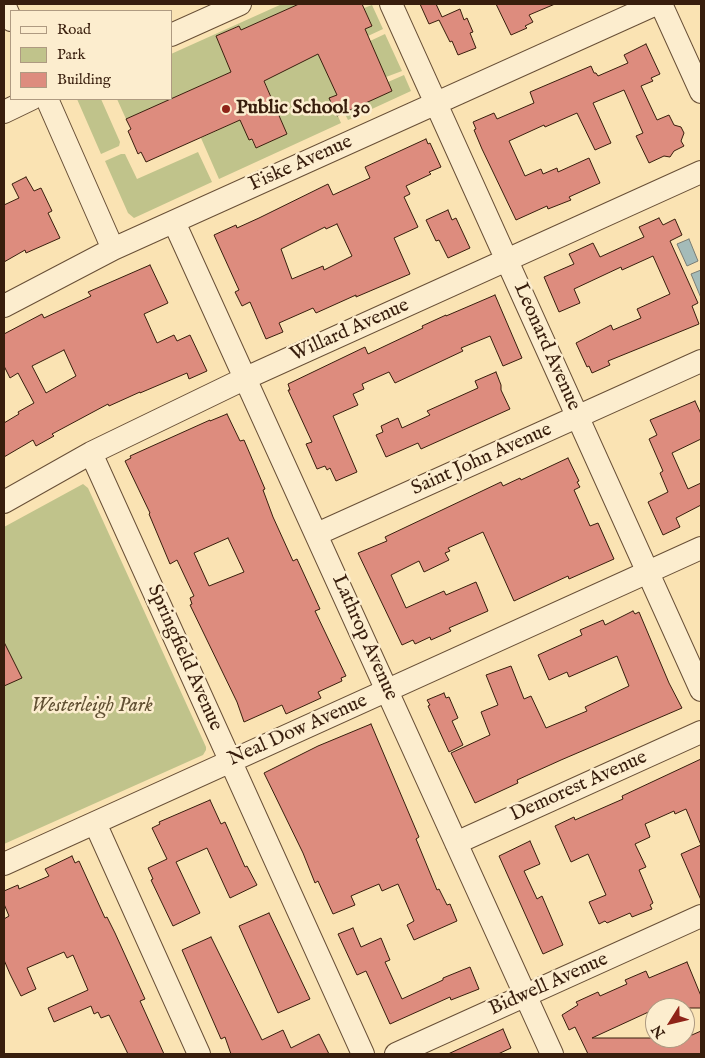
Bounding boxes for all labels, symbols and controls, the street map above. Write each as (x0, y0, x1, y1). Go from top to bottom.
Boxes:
legend (10, 10, 172, 100)
text: Road (57, 20, 91, 39)
text: Park (57, 45, 86, 64)
text: Building (57, 70, 111, 89)
place label: Public School 30 (236, 97, 370, 121)
marker: Public School 30 (220, 103, 232, 115)
street label: Fiske Avenue (246, 131, 356, 197)
street label: Leonard Avenue (507, 280, 585, 414)
street label: Willard Avenue (287, 294, 413, 368)
street label: Saint John Avenue (408, 418, 556, 502)
street label: Lathrop Avenue (326, 572, 402, 704)
street label: Springfield Avenue (141, 581, 227, 735)
street label: Neal Dow Avenue (225, 690, 371, 772)
park label: Westerleigh Park (31, 695, 153, 719)
street label: Demorest Avenue (507, 746, 651, 828)
street label: Bidwell Avenue (486, 948, 612, 1022)
north arrow (645, 998, 695, 1048)
text: N (648, 1021, 670, 1041)

